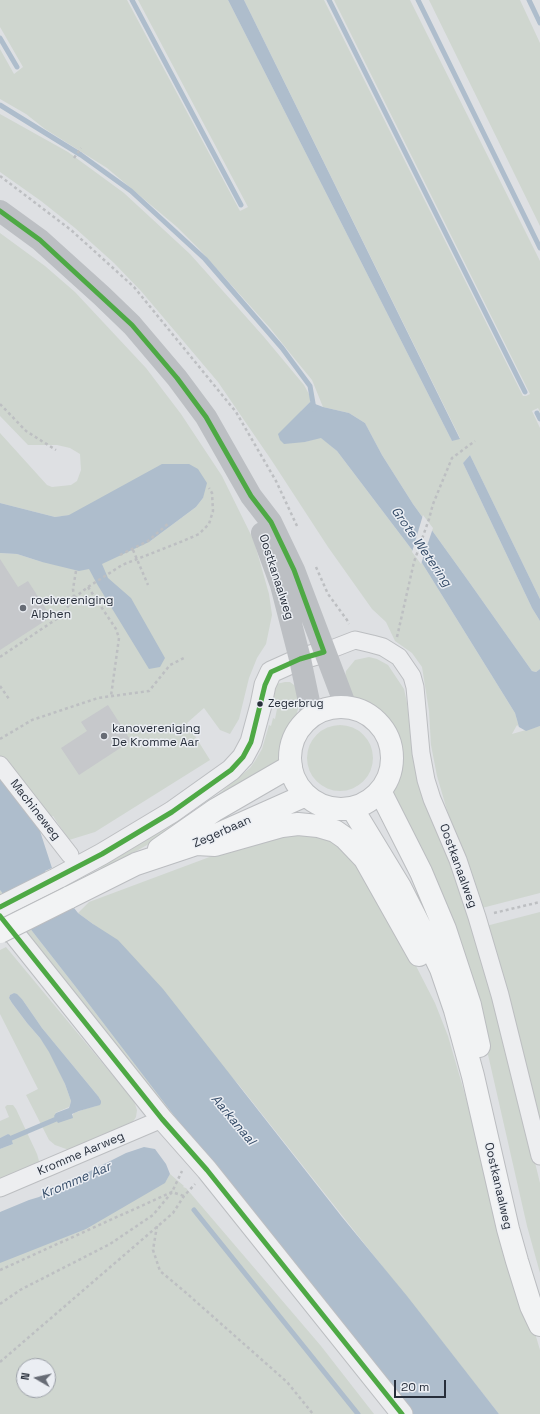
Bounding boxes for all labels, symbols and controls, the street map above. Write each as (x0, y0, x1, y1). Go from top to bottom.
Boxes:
water label: Grote Wetering (388, 504, 454, 590)
street label: Oostkanaalweg (255, 533, 297, 621)
place label: roeivereniging Alphen (31, 594, 114, 622)
marker: roeivereniging Alphen (18, 603, 28, 613)
place label: Zegerbrug (268, 697, 323, 711)
marker: Zegerbrug (255, 699, 265, 709)
place label: kanovereniging De Kromme Aar (112, 722, 200, 750)
marker: kanovereniging De Kromme Aar (99, 731, 109, 741)
street label: Machineweg (7, 777, 63, 843)
street label: Zegerbaan (191, 813, 253, 851)
street label: Oostkanaalweg (436, 822, 480, 910)
water label: Aarkanaal (207, 1092, 259, 1148)
street label: Kromme Aarweg (35, 1129, 127, 1179)
street label: Oostkanaalweg (481, 1141, 515, 1231)
water label: Kromme Aar (39, 1159, 113, 1203)
north arrow (16, 1358, 56, 1398)
text: N (18, 1372, 33, 1381)
scale bar (396, 1372, 448, 1398)
text: 20 m (401, 1379, 429, 1395)

